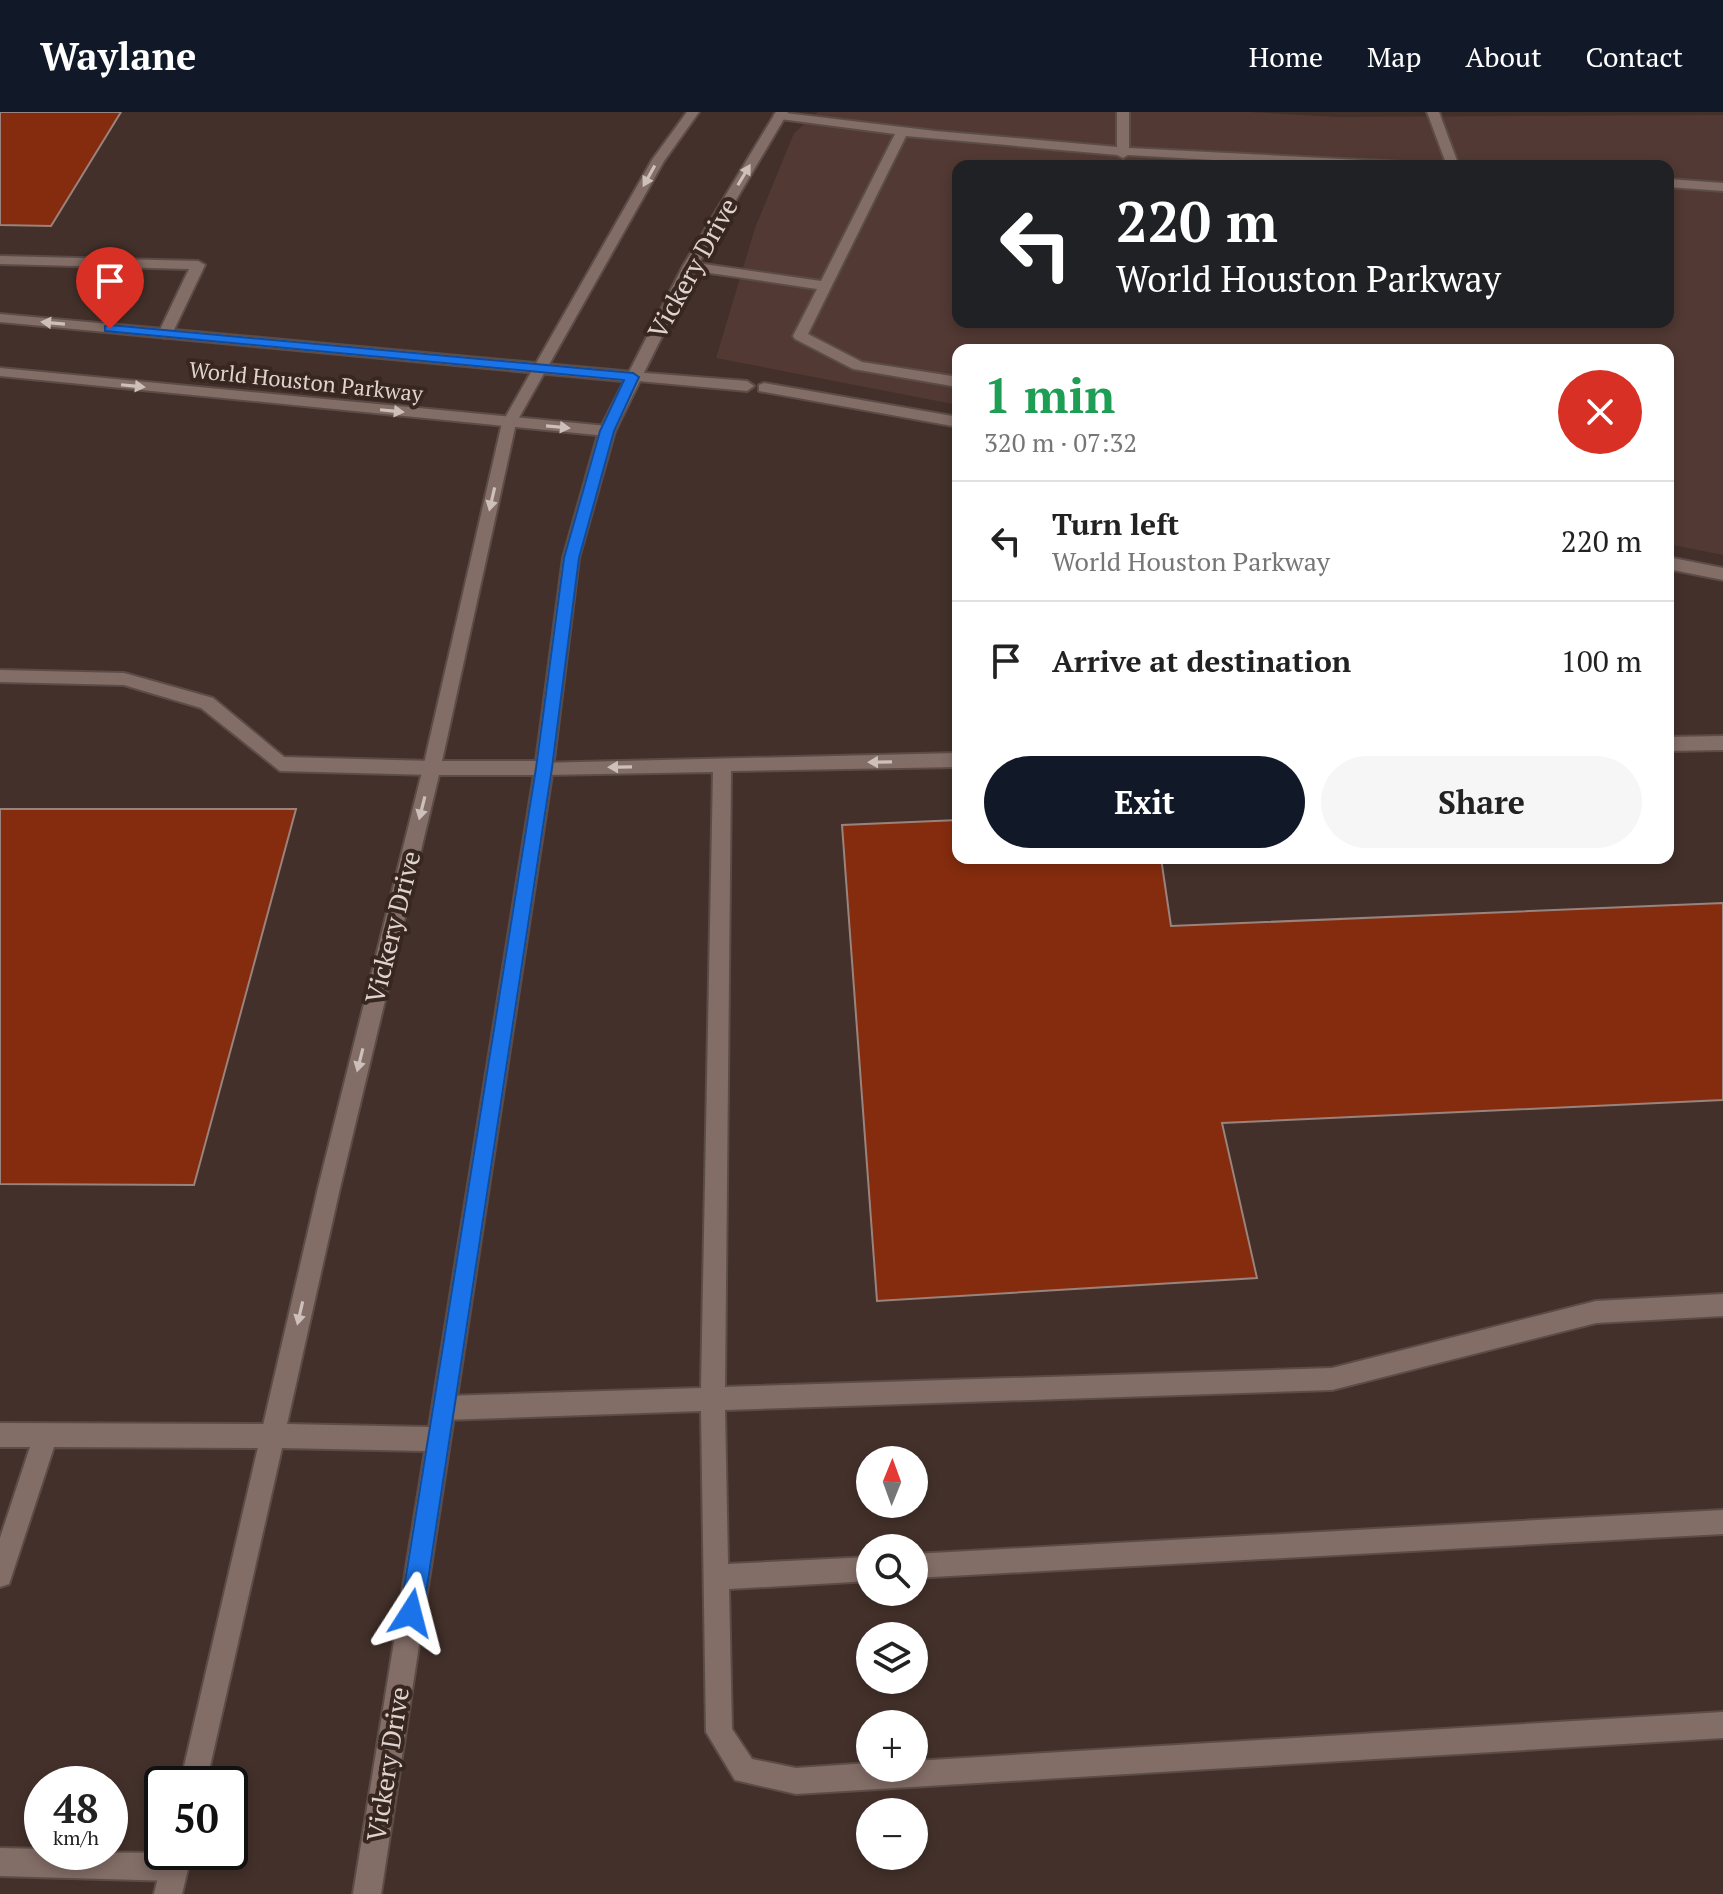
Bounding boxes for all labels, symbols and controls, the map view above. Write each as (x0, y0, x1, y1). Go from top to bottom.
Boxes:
text: Waylane (40, 31, 197, 81)
text: Home (1249, 38, 1323, 75)
text: Map (1367, 38, 1421, 75)
text: About (1465, 38, 1542, 75)
text: Contact (1586, 38, 1683, 75)
one-way arrow (737, 164, 751, 186)
one-way arrow (642, 165, 656, 188)
text: 220 m (1116, 184, 1278, 258)
street label: Vickery Drive (639, 192, 745, 344)
icon: left (984, 192, 1088, 296)
pin (76, 247, 144, 329)
text: World Houston Parkway (1116, 255, 1501, 302)
icon: arrive (88, 259, 132, 303)
one-way arrow (40, 317, 65, 330)
street label: World Houston Parkway (188, 354, 425, 408)
text: 1 min (984, 363, 1115, 427)
button: close (1558, 370, 1642, 454)
one-way arrow (121, 379, 146, 392)
one-way arrow (380, 405, 405, 418)
one-way arrow (546, 421, 571, 434)
text: 320 m · 07:32 (984, 425, 1137, 459)
one-way arrow (485, 487, 498, 512)
text: Turn left (1052, 504, 1179, 544)
icon: left (984, 519, 1028, 563)
text: 220 m (1561, 521, 1642, 561)
text: World Houston Parkway (1052, 544, 1330, 578)
icon: arrive (984, 639, 1028, 683)
text: Arrive at destination (1052, 641, 1351, 681)
text: 100 m (1561, 641, 1642, 681)
one-way arrow (867, 756, 892, 768)
button: Exit (984, 756, 1305, 848)
button: Share (1321, 756, 1642, 848)
one-way arrow (607, 760, 632, 773)
one-way arrow (415, 795, 428, 820)
street label: Vickery Drive (357, 847, 427, 1007)
one-way arrow (353, 1048, 366, 1073)
one-way arrow (293, 1301, 306, 1326)
north arrow (856, 1446, 928, 1518)
map controls (856, 1446, 928, 1870)
button: search (856, 1534, 928, 1606)
position arrow (369, 1571, 453, 1655)
button: layers (856, 1622, 928, 1694)
street label: Vickery Drive (358, 1684, 416, 1844)
button: + (856, 1710, 928, 1782)
speed limit sign: 50 (144, 1766, 248, 1870)
text: 48 (53, 1781, 99, 1834)
button: − (856, 1798, 928, 1870)
text: km/h (53, 1824, 99, 1851)

